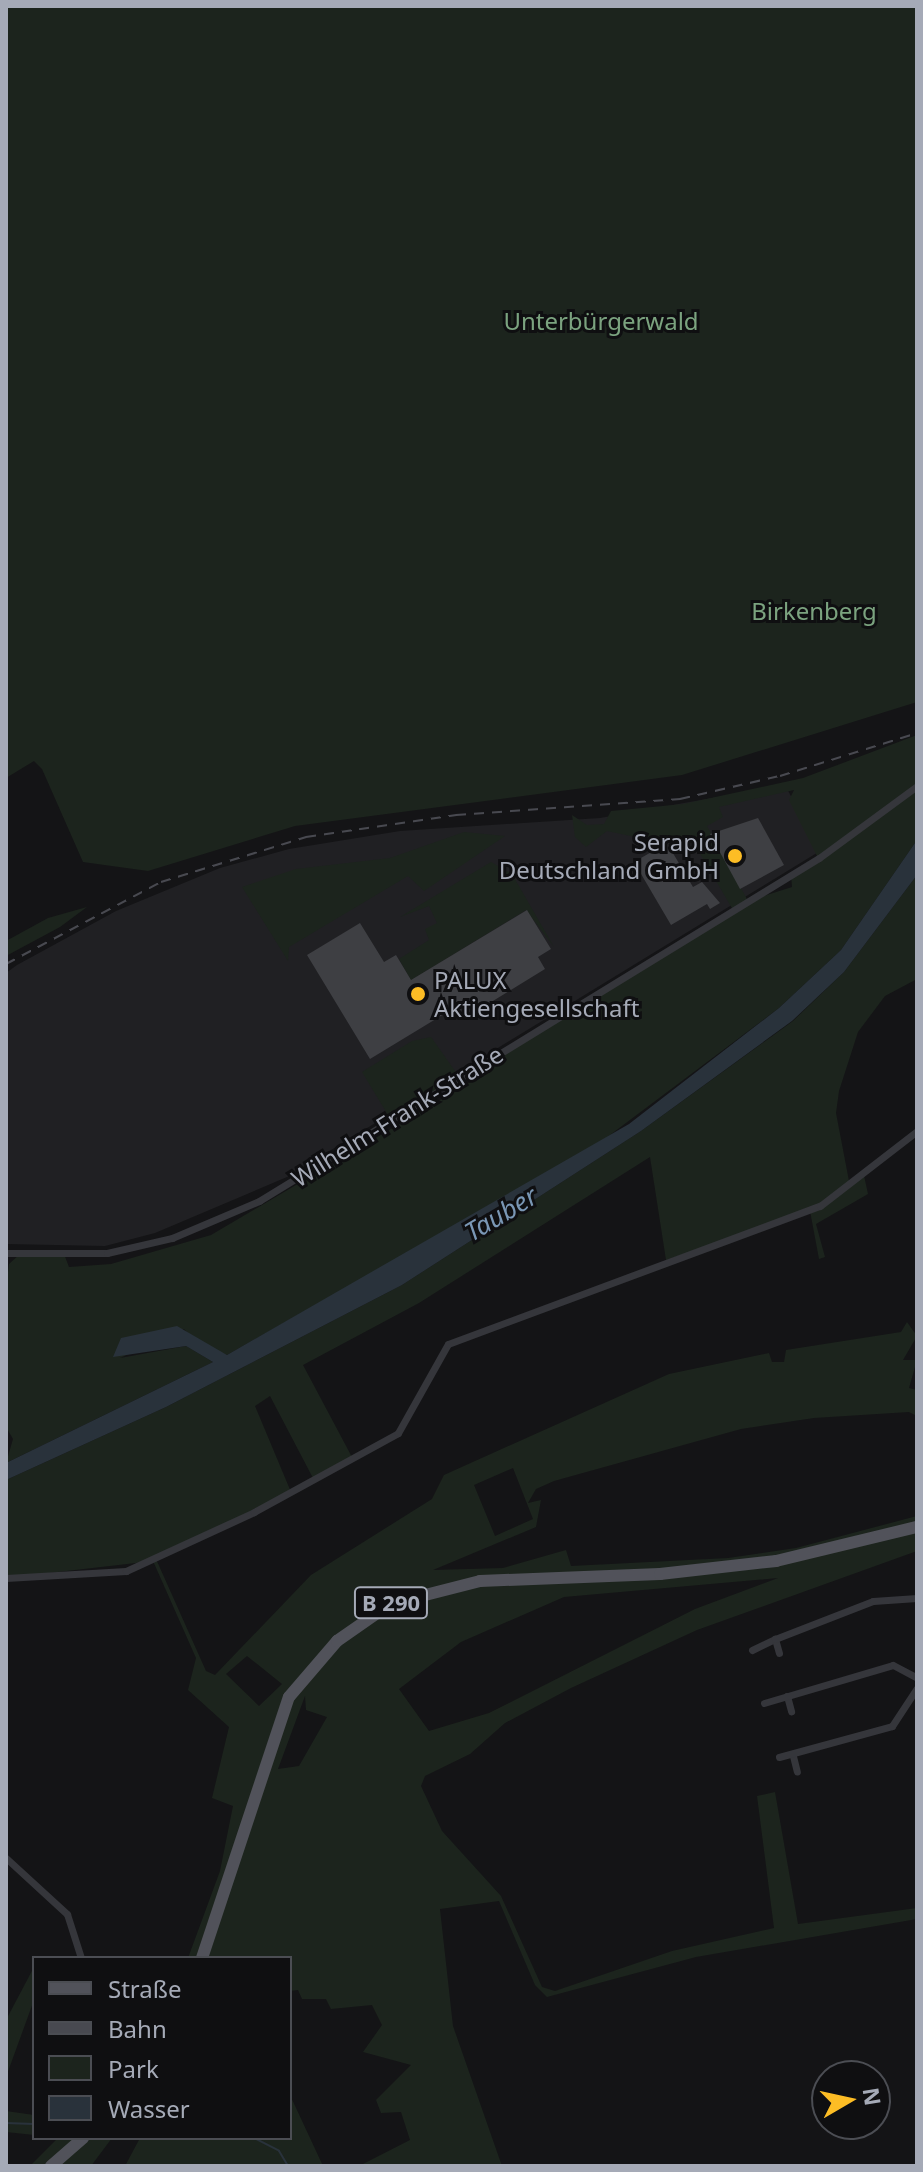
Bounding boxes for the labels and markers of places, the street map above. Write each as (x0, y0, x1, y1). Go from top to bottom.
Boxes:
place label: Serapid Deutschland GmbH (499, 828, 719, 884)
marker: Serapid Deutschland GmbH (726, 847, 744, 865)
place label: PALUX Aktiengesellschaft (434, 966, 639, 1022)
marker: PALUX Aktiengesellschaft (409, 985, 427, 1003)

